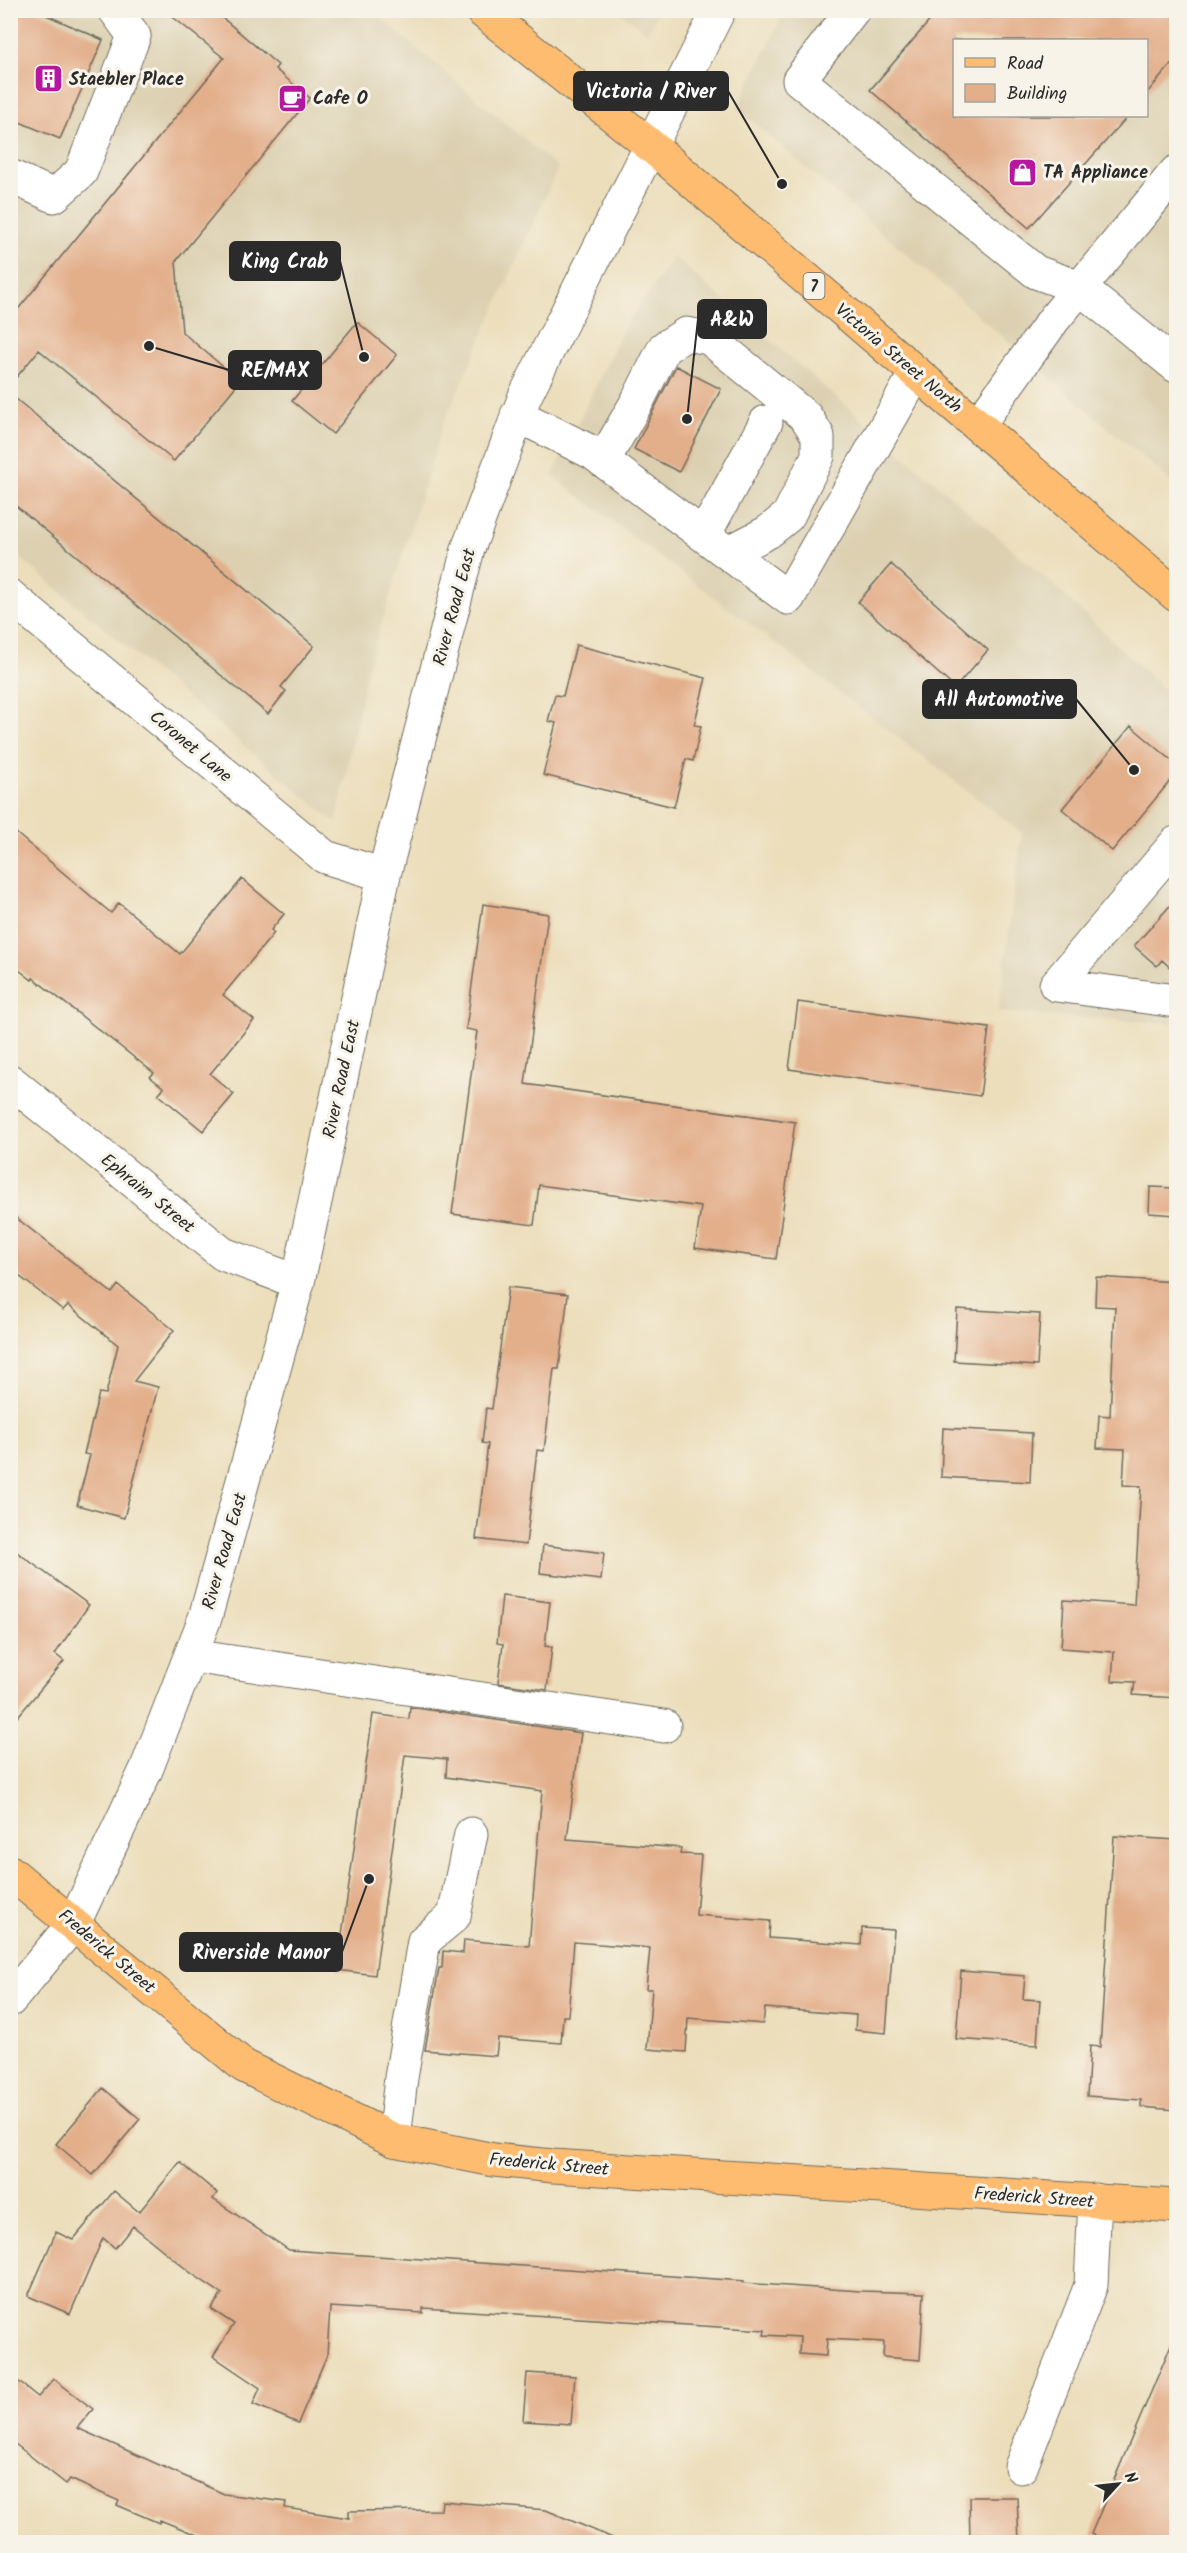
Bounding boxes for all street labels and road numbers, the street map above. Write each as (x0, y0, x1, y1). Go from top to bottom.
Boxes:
road number: 7 (804, 273, 824, 299)
street label: Victoria Street North (828, 297, 968, 421)
street label: River Road East (426, 544, 485, 669)
street label: Coronet Lane (142, 704, 238, 791)
street label: River Road East (316, 1016, 369, 1141)
street label: Ephraim Street (93, 1147, 202, 1242)
street label: River Road East (195, 1488, 256, 1613)
street label: Frederick Street (51, 1902, 162, 2003)
street label: Frederick Street (488, 2146, 611, 2185)
street label: Frederick Street (973, 2180, 1096, 2217)

